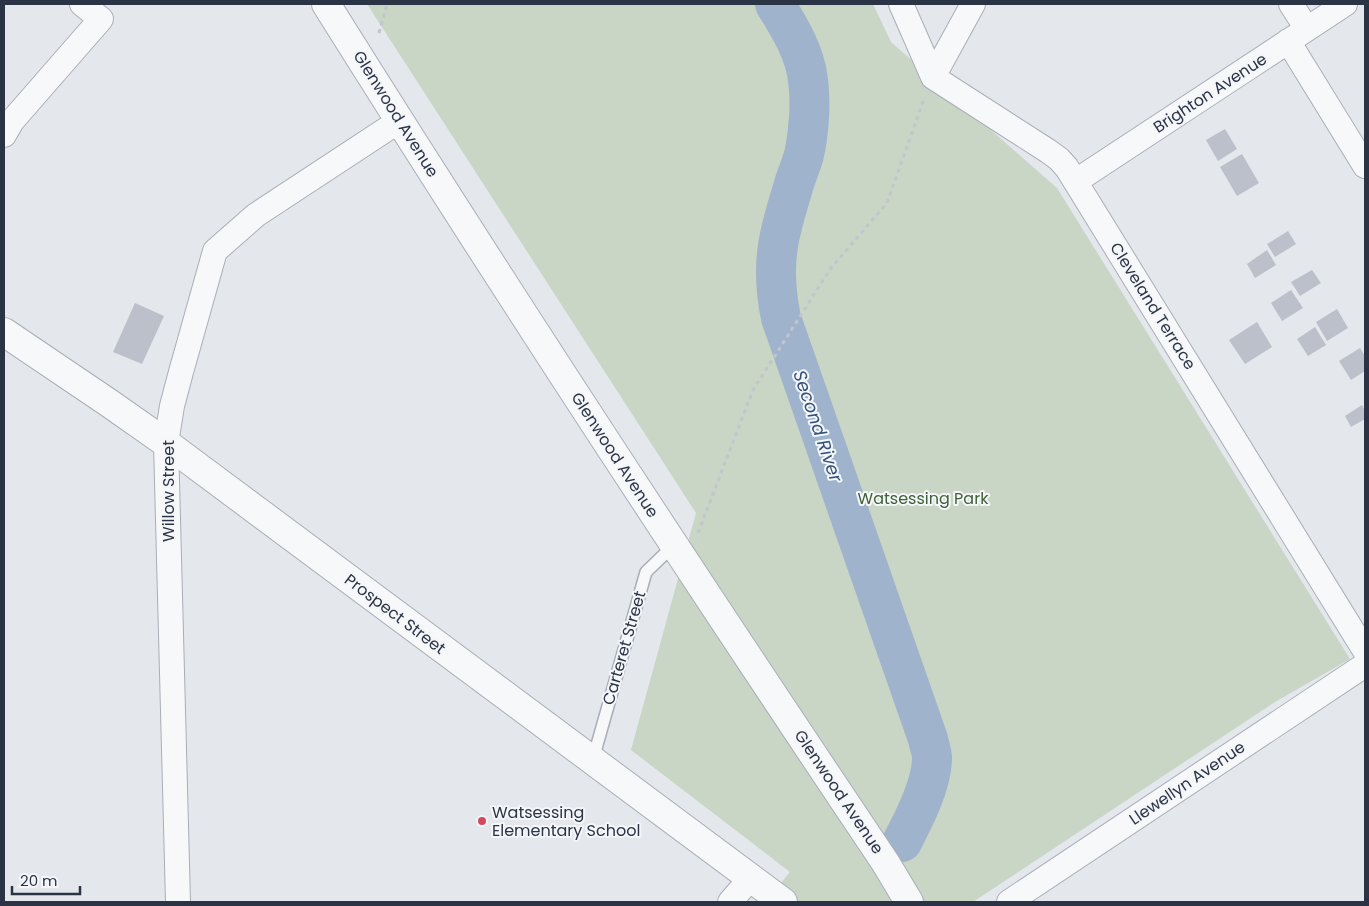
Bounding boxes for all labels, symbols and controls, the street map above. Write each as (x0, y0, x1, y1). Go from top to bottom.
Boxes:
street label: Glenwood Avenue (348, 46, 444, 182)
street label: Brighton Avenue (1149, 48, 1271, 138)
street label: Cleveland Terrace (1105, 238, 1202, 374)
water label: Second River (787, 367, 849, 486)
street label: Glenwood Avenue (566, 388, 664, 522)
street label: Willow Street (157, 440, 180, 542)
park label: Watsessing Park (858, 487, 989, 510)
street label: Prospect Street (340, 568, 450, 660)
street label: Carteret Street (597, 588, 651, 708)
street label: Glenwood Avenue (789, 725, 889, 859)
street label: Llewellyn Avenue (1124, 736, 1250, 830)
place label: Watsessing Elementary School (492, 801, 640, 842)
marker: Watsessing Elementary School (476, 815, 488, 827)
scale bar (12, 864, 80, 896)
text: 20 m (20, 870, 58, 891)

